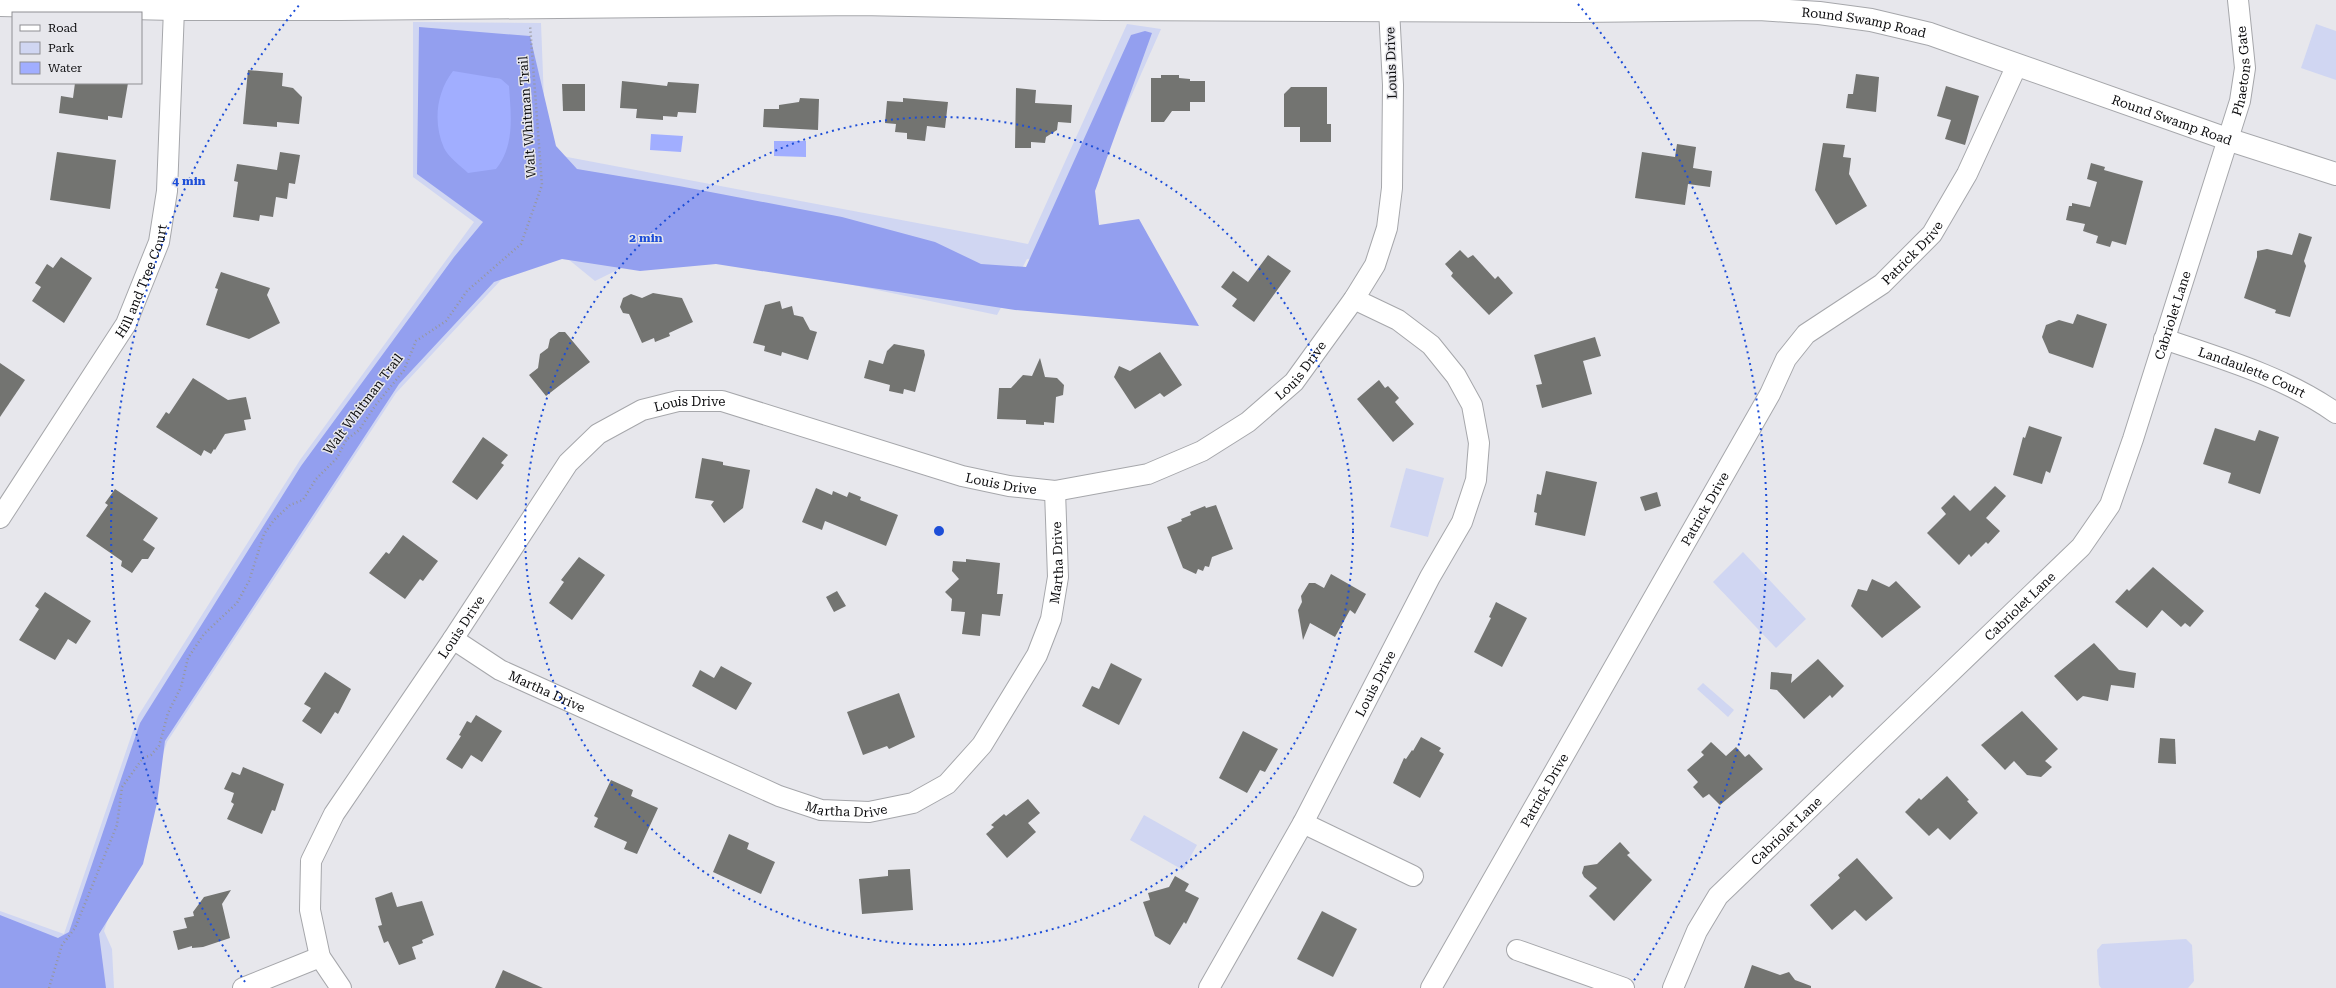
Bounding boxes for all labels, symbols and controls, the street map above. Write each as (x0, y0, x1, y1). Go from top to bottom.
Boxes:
street label: Round Swamp Road (1801, 4, 1928, 40)
legend (12, 12, 142, 84)
text: Road (48, 21, 78, 35)
street label: Phaetons Gate (2228, 25, 2253, 117)
street label: Louis Drive (1382, 27, 1400, 99)
text: Park (48, 41, 75, 55)
street label: Walt Whitman Trail (515, 56, 539, 178)
text: Water (48, 61, 82, 75)
street label: Round Swamp Road (2110, 91, 2235, 148)
text: 4 min (172, 174, 206, 188)
street label: Patrick Drive (1878, 218, 1946, 288)
street label: Hill and Tree Court (112, 223, 169, 340)
text: 2 min (629, 231, 663, 245)
street label: Cabriolet Lane (2151, 269, 2193, 361)
street label: Louis Drive (1272, 338, 1329, 403)
street label: Landaulette Court (2197, 344, 2308, 400)
street label: Walt Whitman Trail (320, 351, 406, 457)
street label: Louis Drive (652, 394, 725, 414)
street label: Louis Drive (964, 469, 1037, 496)
street label: Patrick Drive (1678, 469, 1731, 548)
street label: Martha Drive (1046, 521, 1066, 605)
centre of rings (932, 524, 946, 538)
street label: Cabriolet Lane (1981, 569, 2058, 643)
street label: Louis Drive (435, 593, 487, 661)
street label: Louis Drive (1352, 648, 1398, 719)
street label: Martha Drive (506, 667, 588, 715)
street label: Patrick Drive (1517, 751, 1571, 829)
street label: Cabriolet Lane (1748, 793, 1824, 868)
street label: Martha Drive (804, 798, 889, 820)

